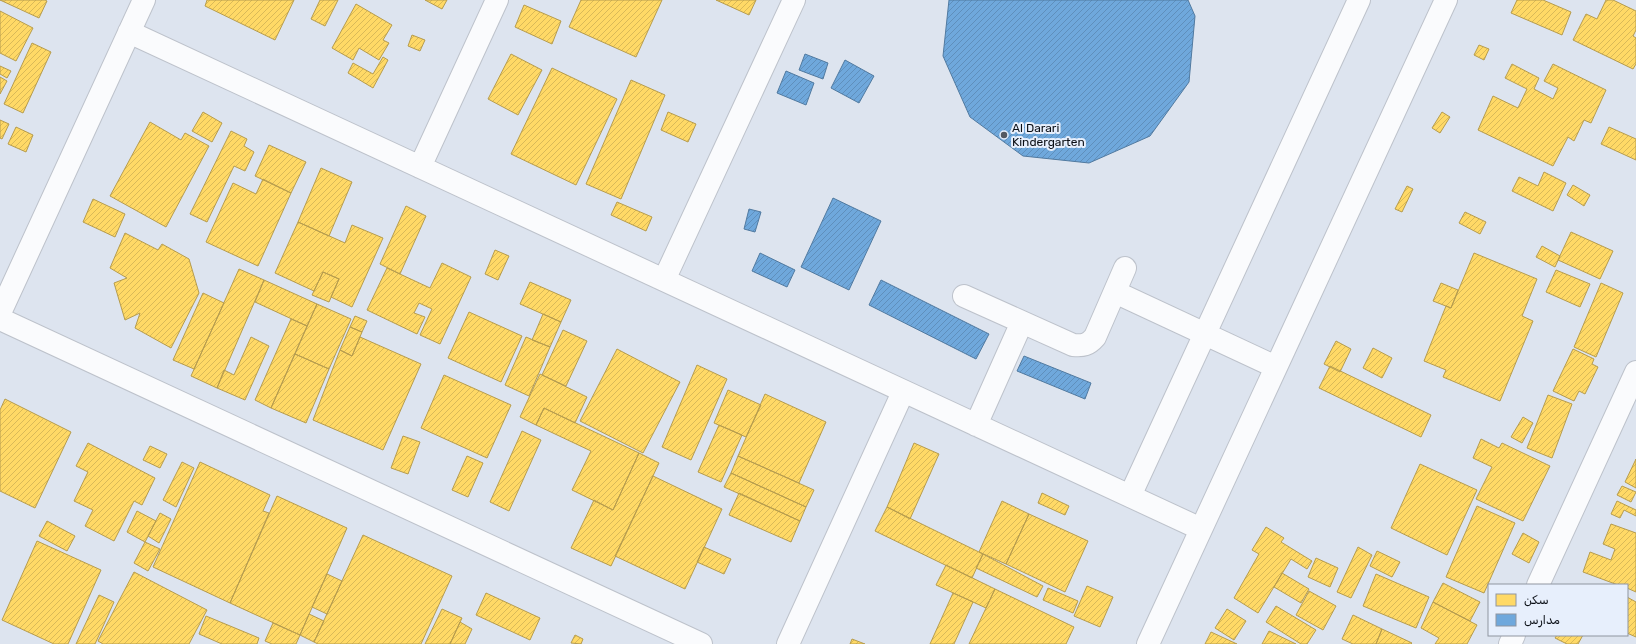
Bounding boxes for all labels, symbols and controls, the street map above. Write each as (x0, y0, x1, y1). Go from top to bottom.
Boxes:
place label: Al Darari Kindergarten (1012, 121, 1085, 149)
marker: Al Darari Kindergarten (999, 130, 1009, 140)
legend (1488, 584, 1628, 636)
text: سكن (1524, 593, 1549, 607)
text: مدارس (1524, 613, 1560, 628)

